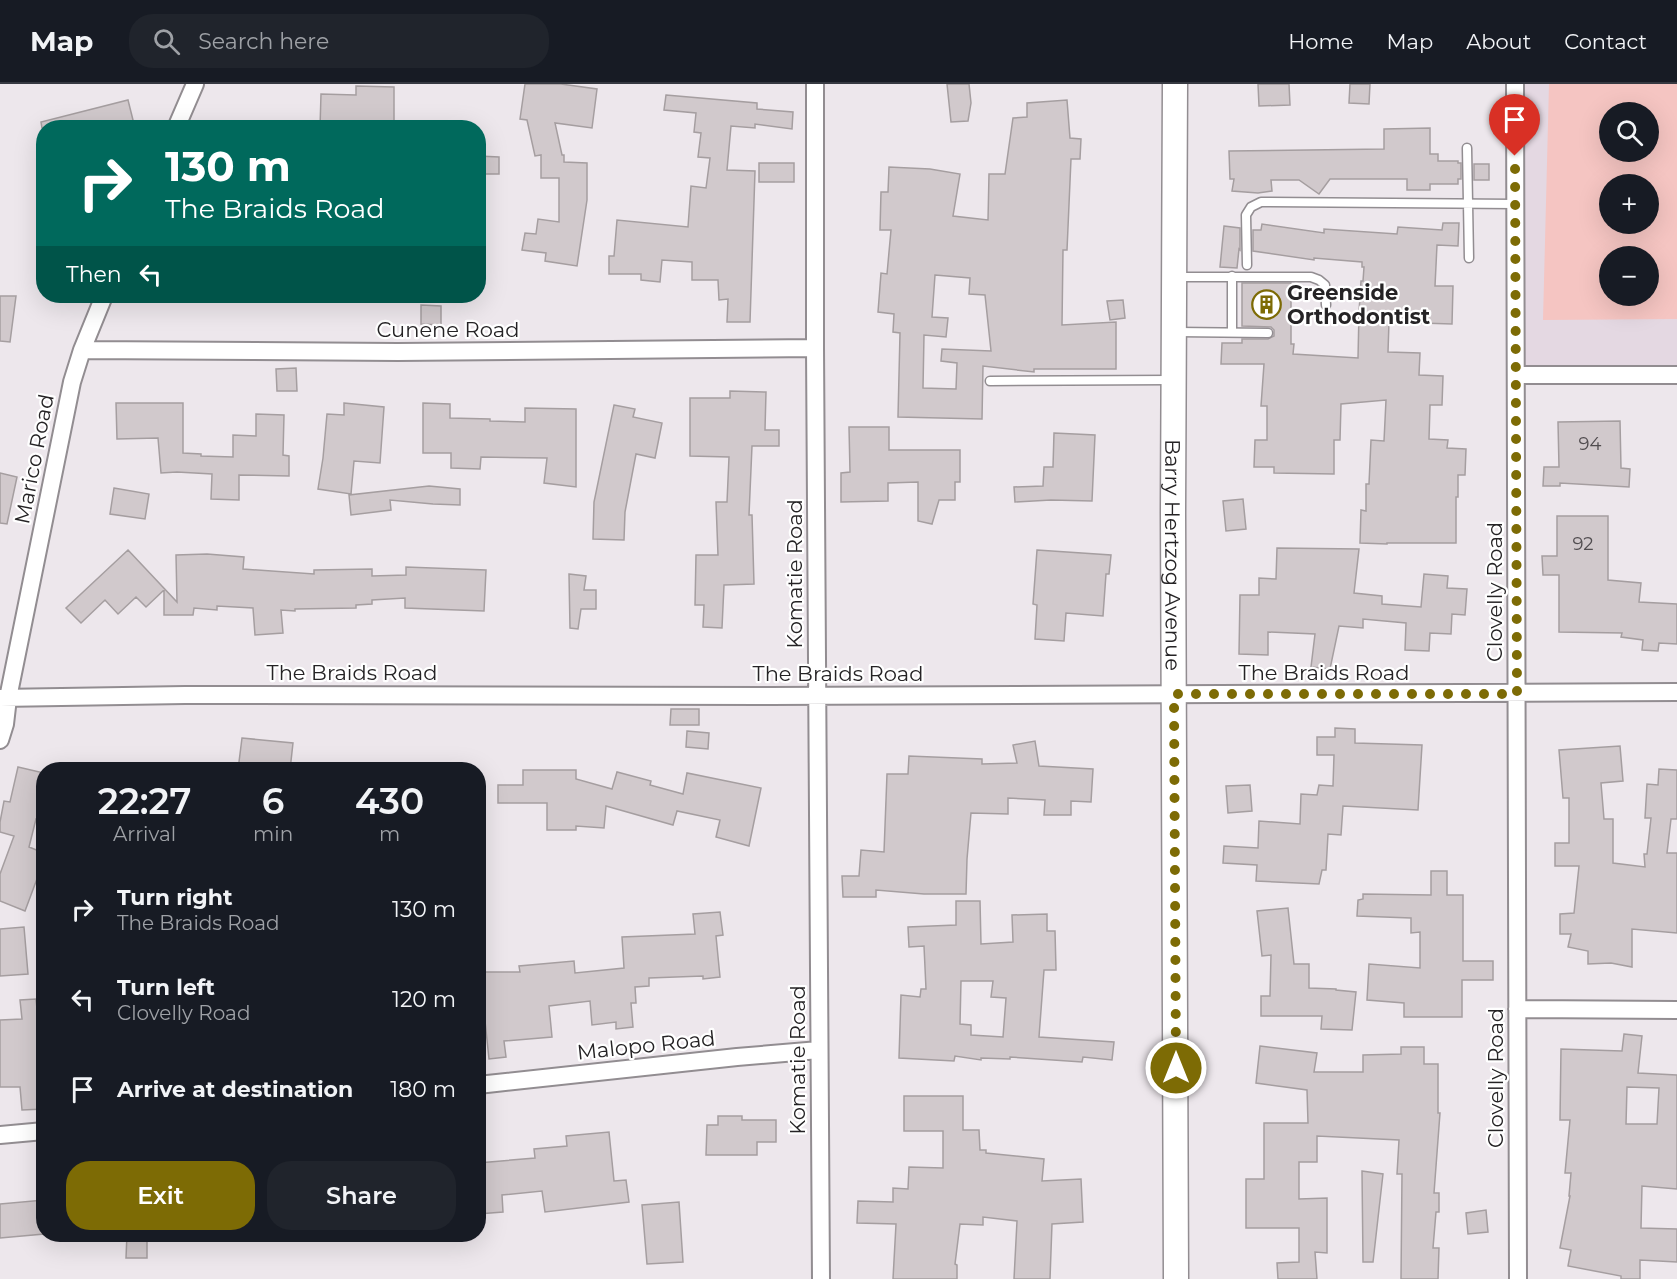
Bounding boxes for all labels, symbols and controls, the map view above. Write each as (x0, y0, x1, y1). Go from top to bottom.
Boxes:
search box (129, 14, 549, 68)
text: Map (30, 24, 93, 58)
icon: search (150, 25, 183, 58)
text: Search here (198, 28, 329, 55)
text: Home (1288, 29, 1353, 54)
text: Map (1386, 29, 1433, 54)
text: About (1466, 29, 1531, 54)
text: Contact (1564, 29, 1647, 54)
pin (1489, 94, 1540, 156)
map controls (1599, 102, 1659, 306)
button: search (1599, 102, 1659, 162)
icon: arrive (1498, 103, 1531, 136)
text: 130 m (165, 140, 291, 192)
icon: right (66, 144, 144, 222)
button: + (1599, 174, 1659, 234)
text: The Braids Road (165, 192, 385, 225)
button: − (1599, 246, 1659, 306)
icon: left (134, 258, 167, 291)
text: Then (66, 261, 122, 288)
place label: Greenside Orthodontist (1287, 280, 1430, 329)
building icon: Greenside Orthodontist (1250, 288, 1282, 320)
street label: Cunene Road (377, 317, 519, 342)
street label: Marico Road (9, 392, 59, 526)
house number: 94 (1579, 433, 1602, 455)
street label: Barry Hertzog Avenue (1160, 439, 1186, 671)
street label: Komatie Road (782, 499, 807, 649)
street label: Clovelly Road (1482, 522, 1507, 662)
house number: 92 (1572, 533, 1594, 555)
street label: The Braids Road (267, 660, 437, 685)
street label: The Braids Road (1239, 660, 1409, 685)
street label: The Braids Road (753, 661, 923, 686)
text: 22:27 (98, 779, 191, 823)
text: 6 (262, 779, 284, 823)
text: 430 (355, 779, 424, 823)
text: Arrival (113, 822, 176, 846)
text: min (253, 822, 293, 846)
text: m (379, 822, 400, 846)
text: Turn right (117, 884, 232, 911)
icon: right (66, 893, 99, 926)
text: 130 m (392, 896, 456, 923)
text: The Braids Road (117, 911, 280, 935)
text: Turn left (117, 974, 215, 1001)
icon: left (66, 983, 99, 1016)
street label: Komatie Road (785, 985, 810, 1135)
text: 120 m (392, 986, 456, 1013)
text: Clovelly Road (117, 1001, 250, 1025)
street label: Clovelly Road (1483, 1008, 1508, 1148)
street label: Malopo Road (576, 1025, 716, 1065)
position arrow (1144, 1036, 1208, 1100)
icon: arrive (66, 1073, 99, 1106)
text: Arrive at destination (117, 1076, 353, 1103)
text: 180 m (390, 1076, 456, 1103)
button: Exit (66, 1161, 255, 1230)
button: Share (267, 1161, 456, 1230)

